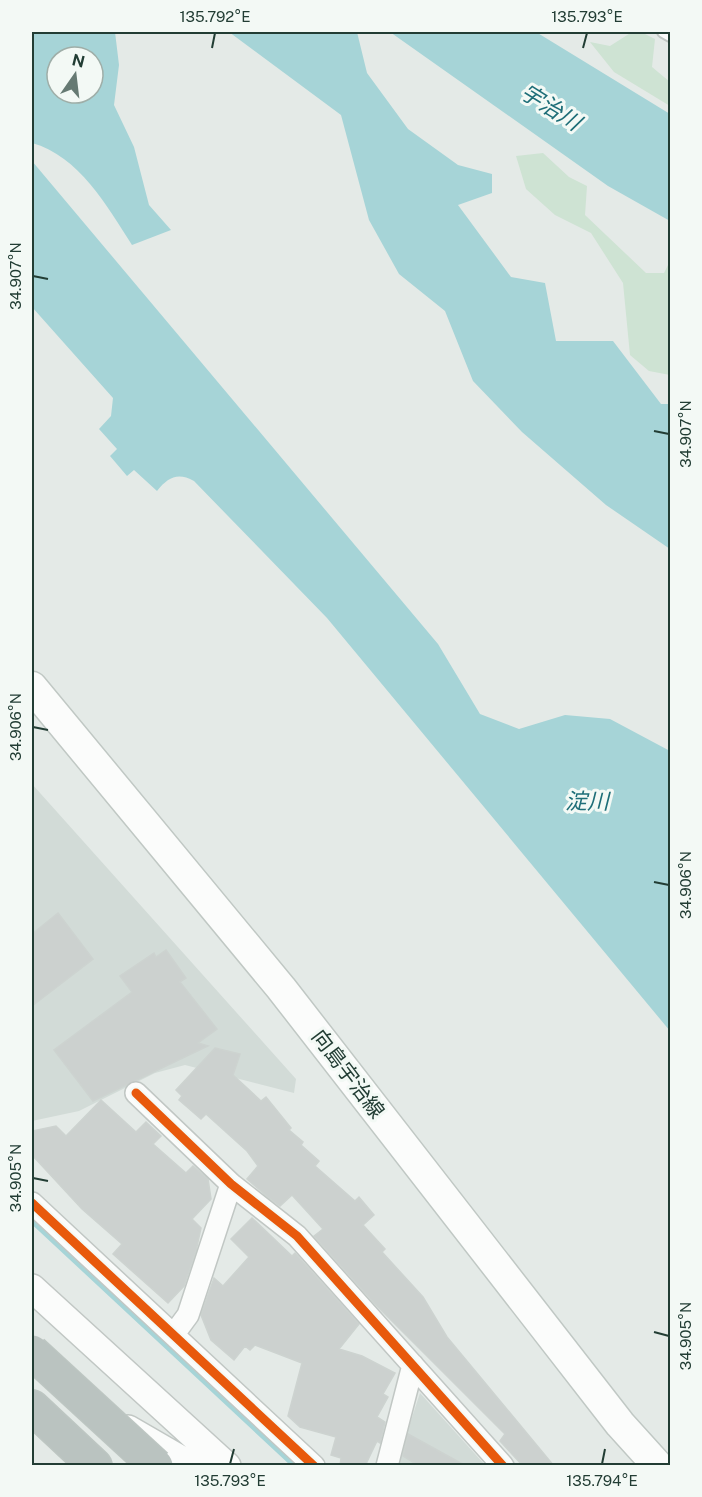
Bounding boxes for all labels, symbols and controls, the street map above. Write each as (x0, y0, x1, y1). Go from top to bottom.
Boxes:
text: 135.792°E (179, 8, 251, 25)
text: 135.793°E (551, 8, 623, 25)
north arrow (45, 45, 105, 105)
text: N (70, 50, 87, 72)
water label: 宇治川 (516, 78, 588, 137)
text: 34.907°N (7, 242, 24, 310)
text: 34.907°N (677, 400, 694, 468)
text: 34.906°N (7, 693, 24, 761)
water label: 淀川 (565, 788, 611, 814)
text: 34.906°N (677, 851, 694, 919)
street label: 向島宇治線 (307, 1024, 390, 1123)
text: 34.905°N (7, 1144, 24, 1212)
text: 34.905°N (677, 1302, 694, 1370)
text: 135.793°E (194, 1472, 266, 1489)
text: 135.794°E (566, 1472, 638, 1489)

